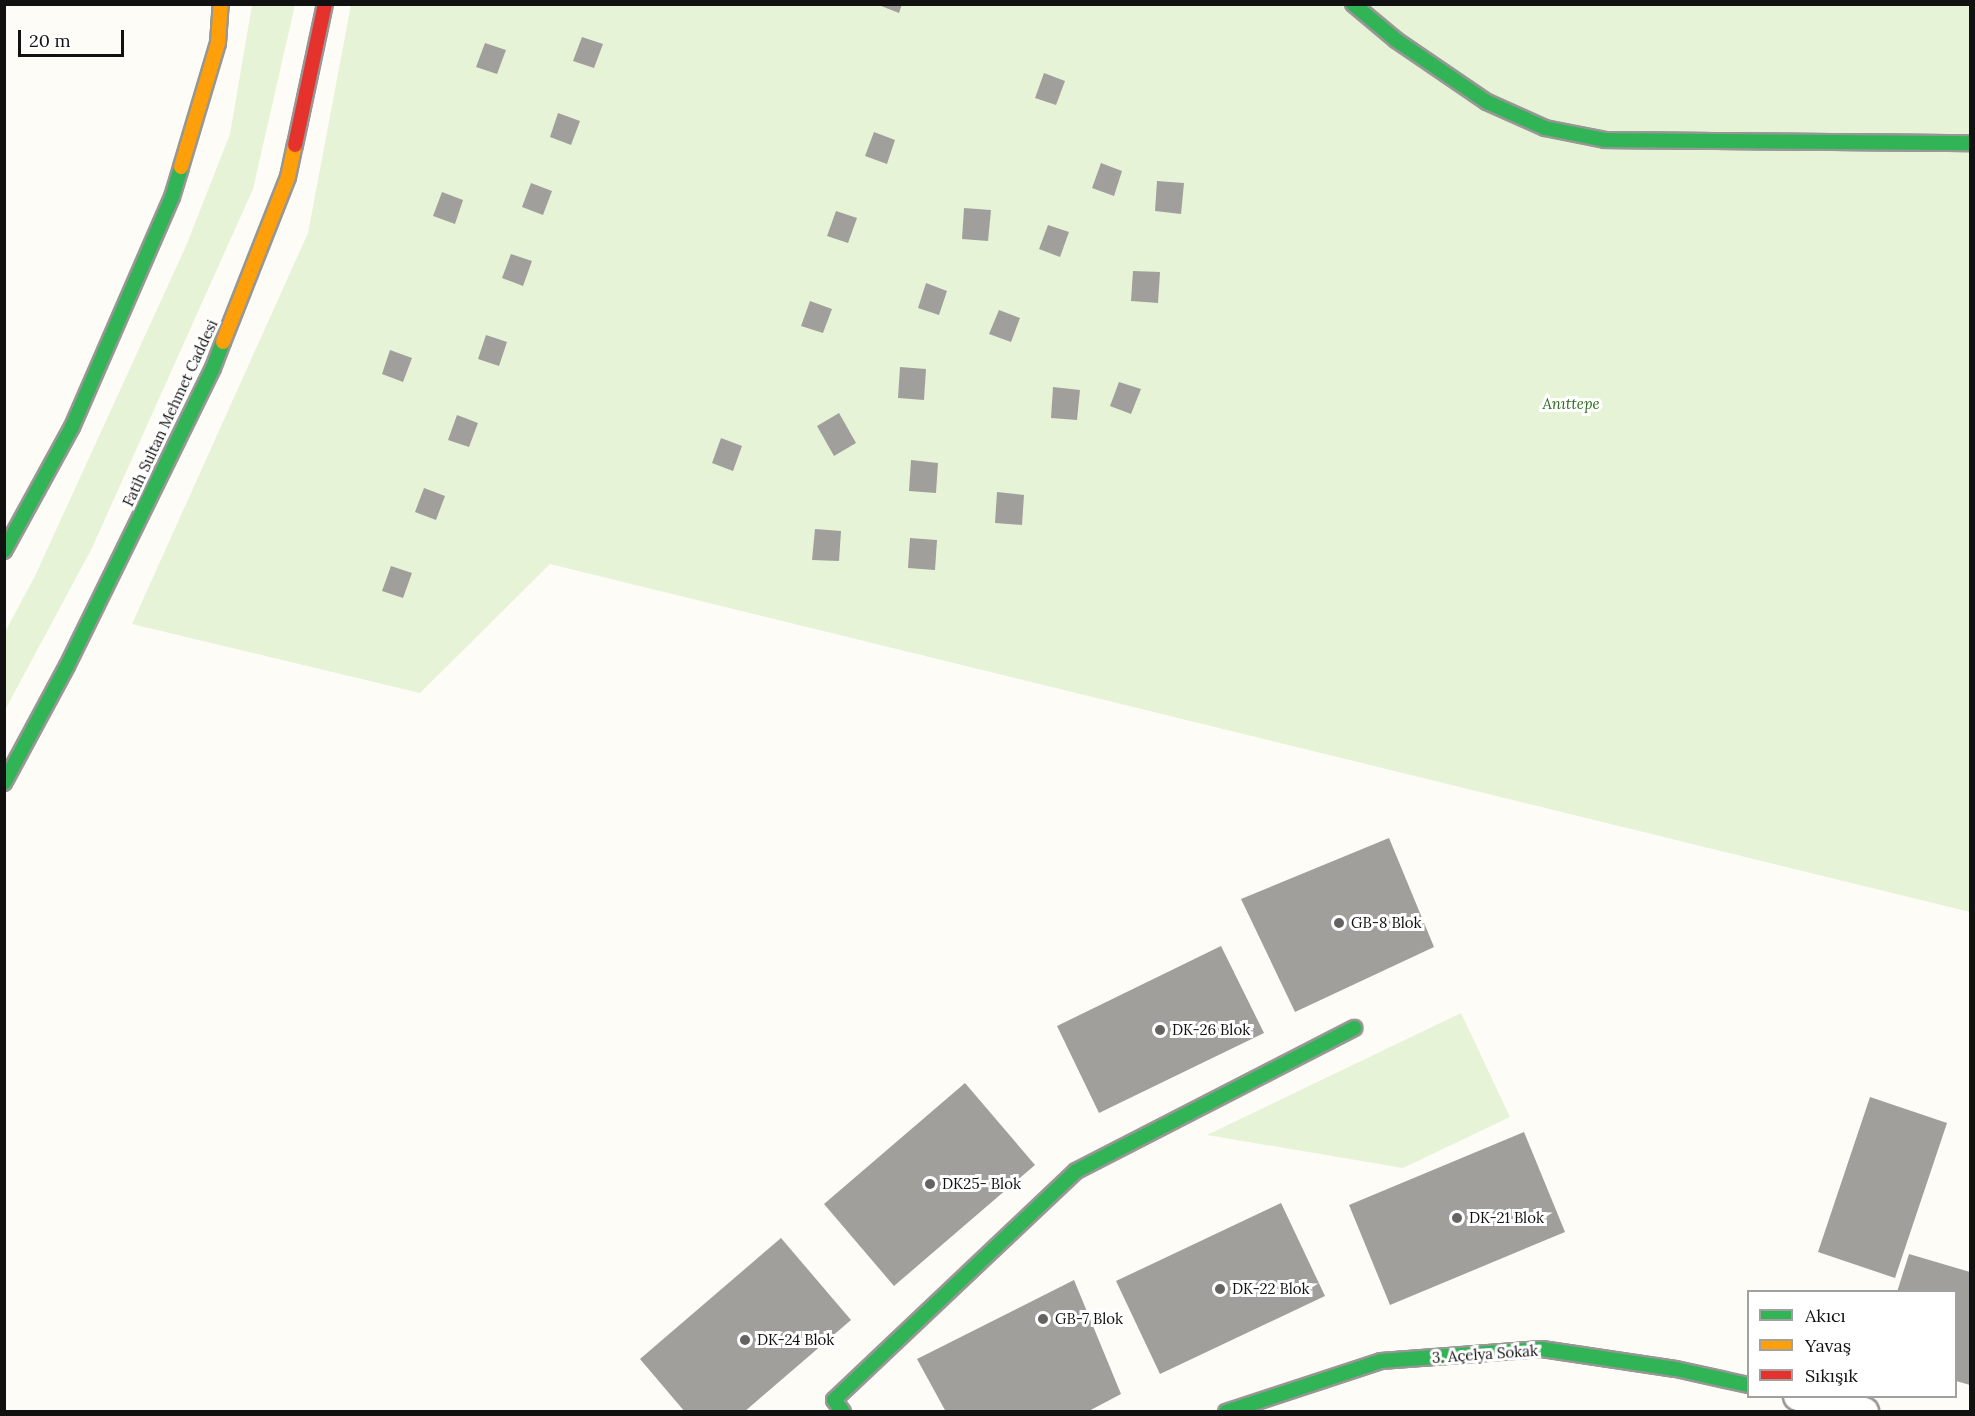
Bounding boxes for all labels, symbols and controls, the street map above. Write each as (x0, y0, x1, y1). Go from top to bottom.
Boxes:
scale bar (21, 18, 128, 56)
text: 20 m (29, 29, 71, 52)
street label: Fatih Sultan Mehmet Caddesi (119, 317, 221, 509)
park label: Anıttepe (1542, 395, 1600, 413)
place label: GB-8 Blok (1351, 914, 1422, 932)
marker: GB-8 Blok (1332, 916, 1346, 930)
place label: DK-26 Blok (1172, 1021, 1250, 1039)
marker: DK-26 Blok (1153, 1023, 1167, 1037)
place label: DK25- Blok (942, 1175, 1021, 1193)
marker: DK25- Blok (923, 1177, 937, 1191)
place label: DK-21 Blok (1469, 1209, 1544, 1227)
marker: DK-21 Blok (1450, 1211, 1464, 1225)
place label: DK-22 Blok (1232, 1280, 1310, 1298)
marker: DK-22 Blok (1213, 1282, 1227, 1296)
legend (1747, 1290, 1957, 1398)
text: Akıcı (1805, 1304, 1846, 1327)
place label: GB-7 Blok (1055, 1310, 1123, 1328)
marker: GB-7 Blok (1036, 1312, 1050, 1326)
place label: DK-24 Blok (757, 1331, 834, 1349)
marker: DK-24 Blok (738, 1333, 752, 1347)
text: Yavaş (1805, 1334, 1851, 1357)
street label: 3. Açelya Sokak (1431, 1341, 1539, 1367)
text: Sıkışık (1805, 1364, 1858, 1387)

